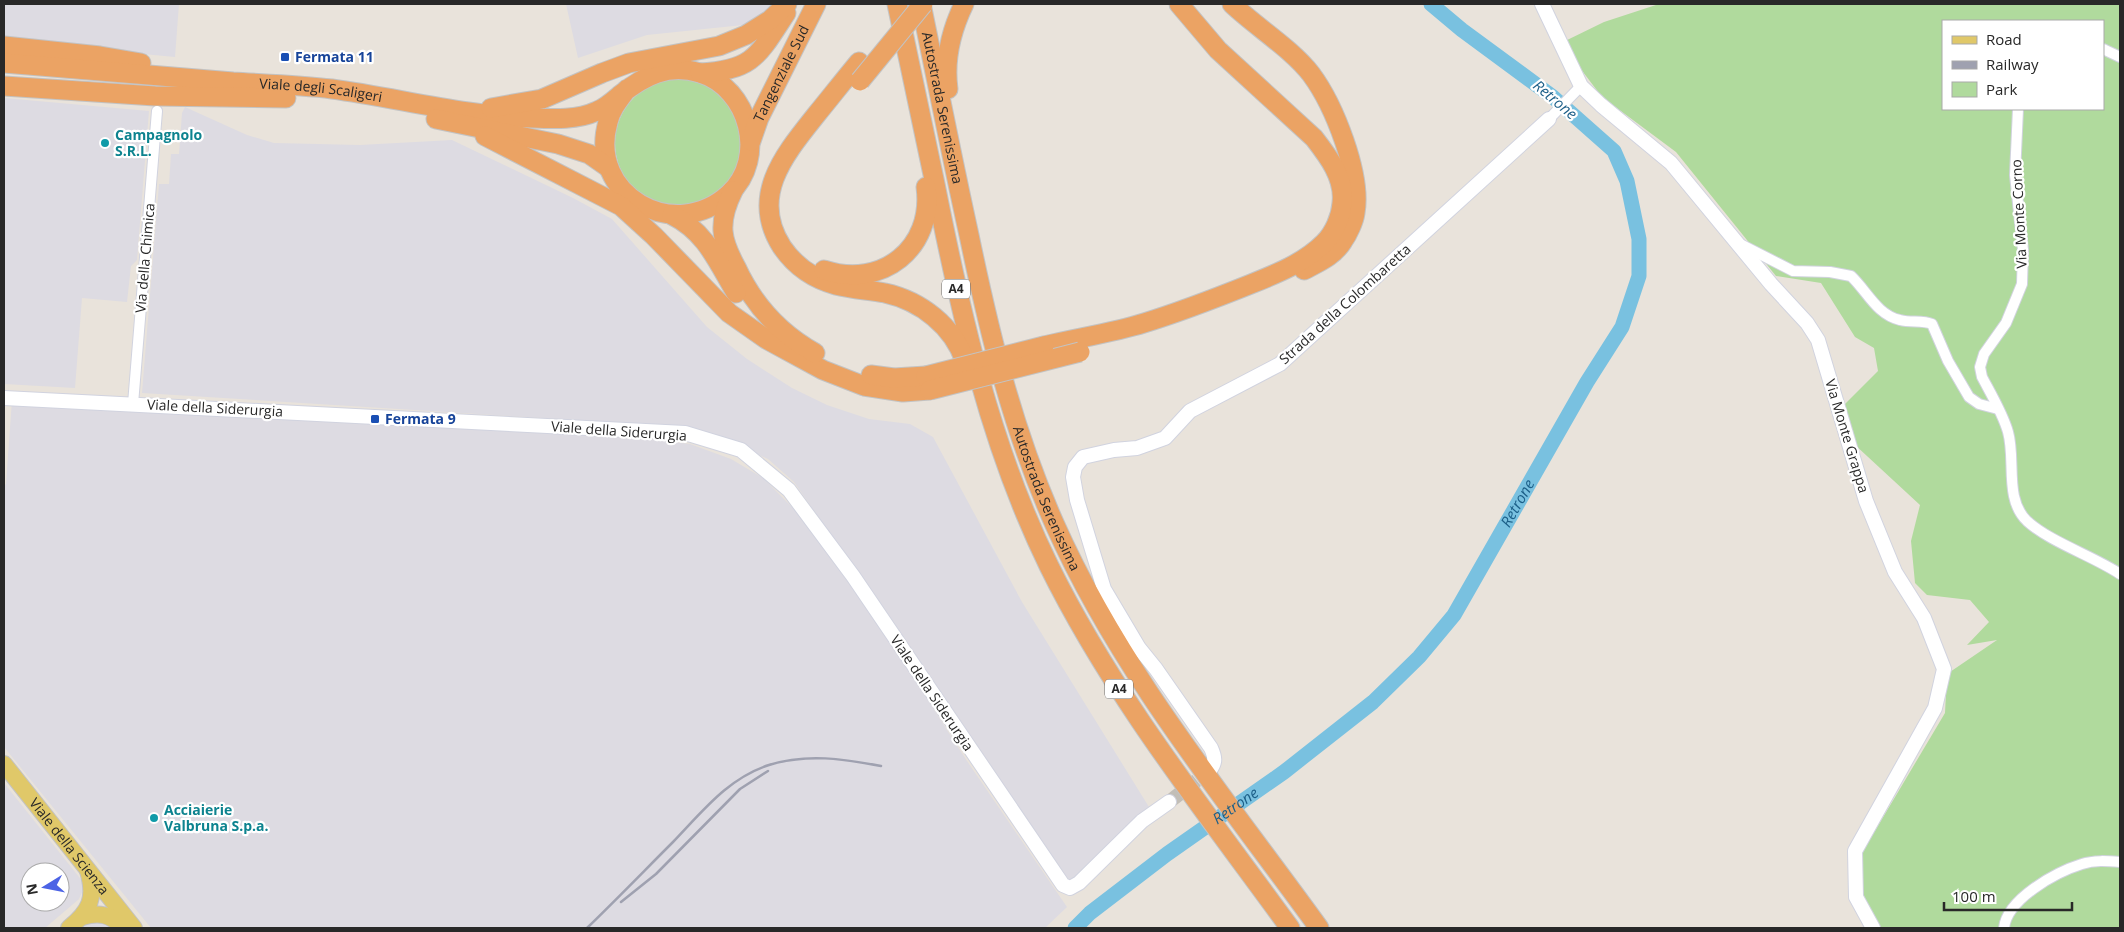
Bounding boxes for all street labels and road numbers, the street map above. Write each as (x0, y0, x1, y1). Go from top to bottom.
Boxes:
street label: Tangenziale Sud (749, 22, 813, 125)
street label: Autostrada Serenissima (918, 30, 968, 186)
street label: Viale degli Scaligeri (259, 73, 384, 106)
street label: Via Monte Corno (2006, 159, 2031, 269)
street label: Via della Chimica (130, 202, 159, 314)
street label: Strada della Colombaretta (1275, 239, 1415, 368)
road number: A4 (942, 280, 970, 298)
street label: Via Monte Grappa (1821, 377, 1874, 495)
street label: Viale della Siderurgia (147, 394, 284, 421)
street label: Viale della Siderurgia (550, 416, 688, 445)
street label: Autostrada Serenissima (1009, 423, 1085, 574)
street label: Viale della Siderurgia (886, 631, 978, 754)
road number: A4 (1105, 680, 1133, 699)
street label: Viale della Scienza (25, 794, 114, 898)

